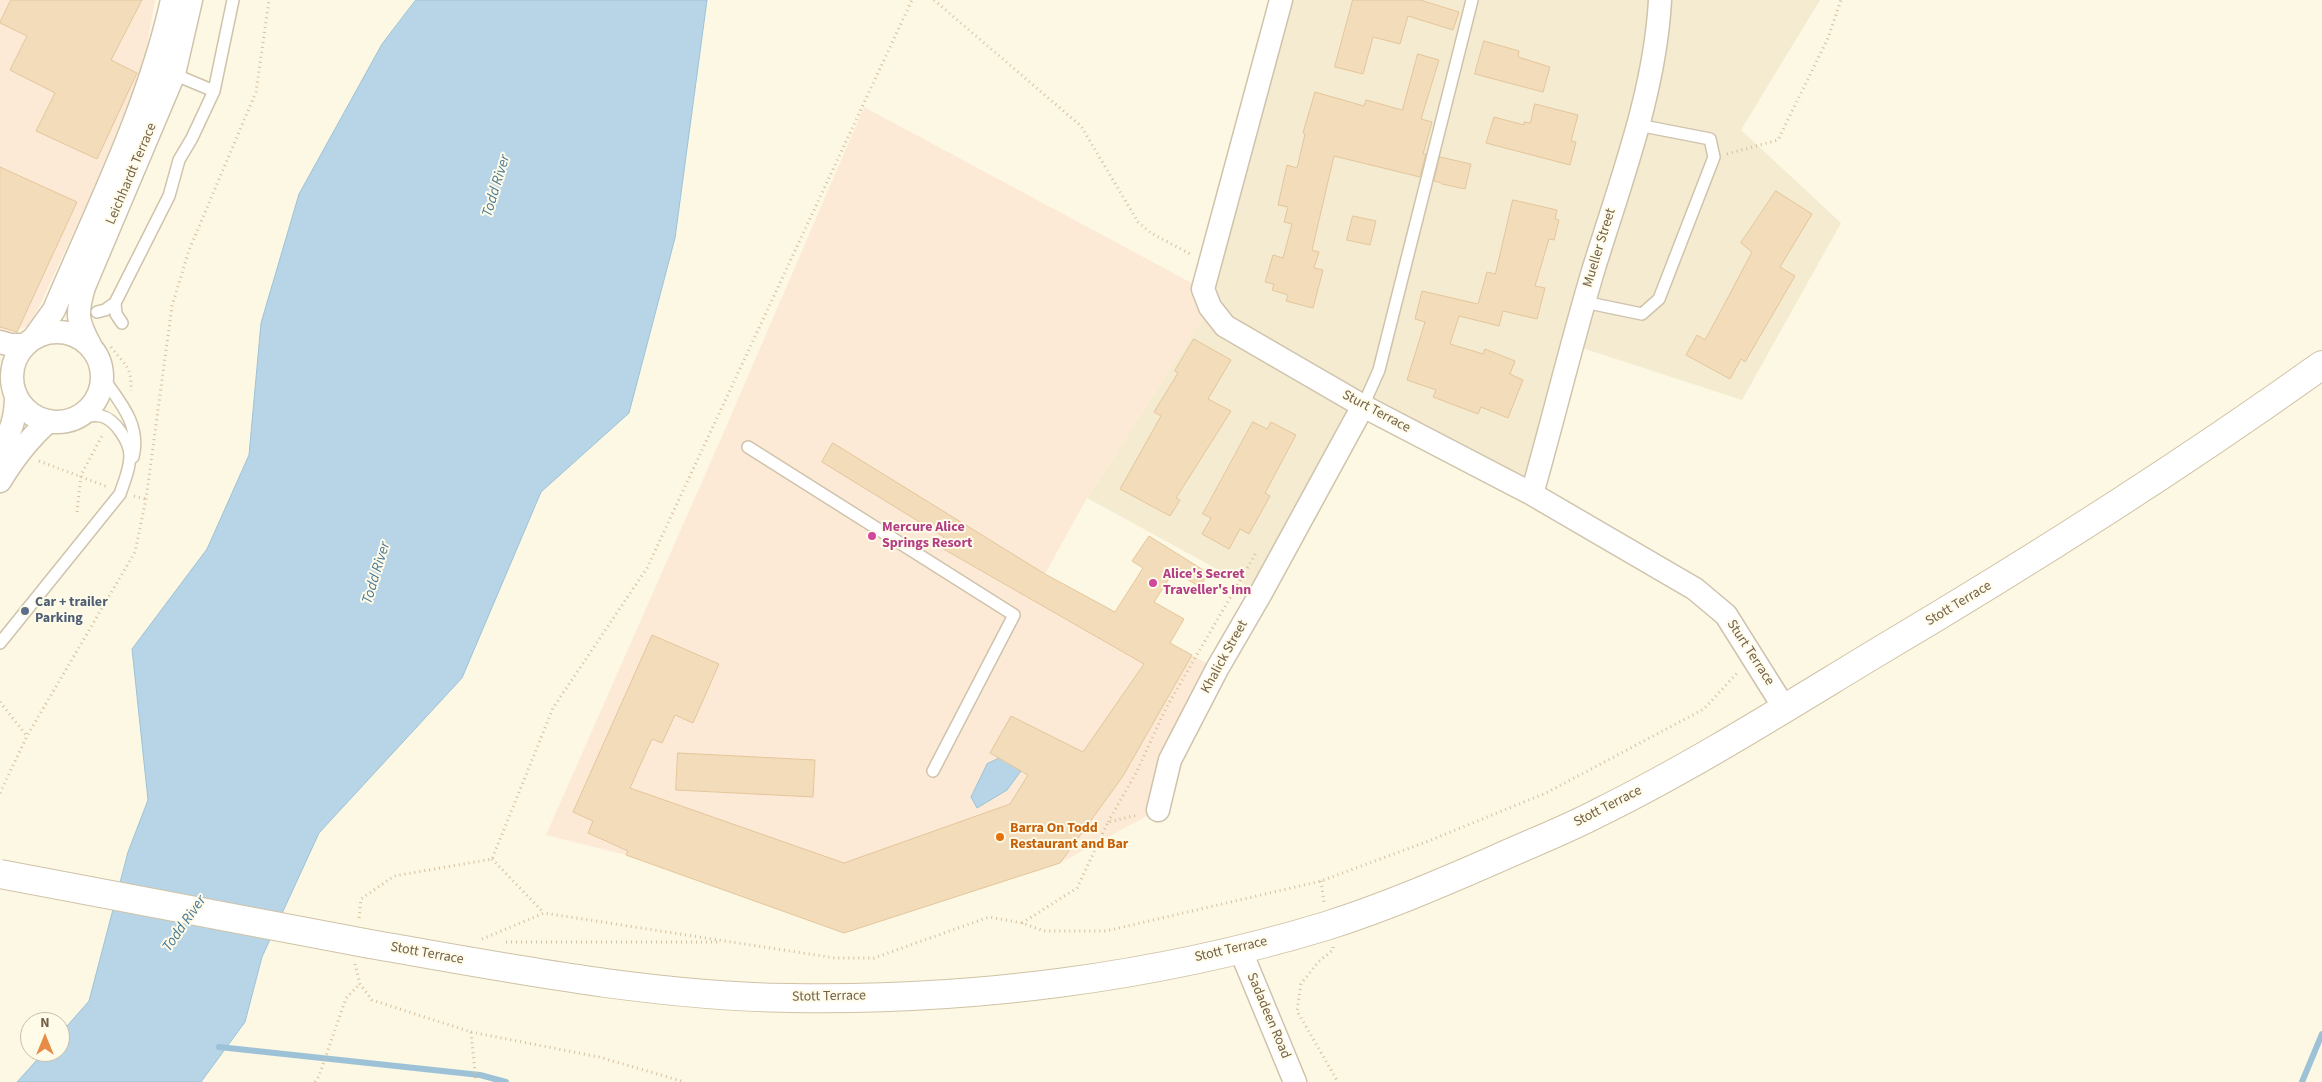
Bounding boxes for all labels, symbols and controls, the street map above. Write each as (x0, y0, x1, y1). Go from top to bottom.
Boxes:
street label: Leichhardt Terrace (103, 121, 161, 227)
water label: Todd River (479, 153, 515, 219)
street label: Mueller Street (1580, 207, 1620, 289)
street label: Sturt Terrace (1339, 387, 1413, 437)
place label: Mercure Alice Springs Resort (882, 520, 972, 552)
marker: Mercure Alice Springs Resort (866, 530, 878, 542)
water label: Todd River (359, 540, 395, 606)
place label: Alice's Secret Traveller's Inn (1163, 567, 1251, 600)
marker: Alice's Secret Traveller's Inn (1147, 577, 1159, 589)
street label: Stott Terrace (1923, 578, 1995, 630)
place label: Car + trailer Parking (35, 595, 108, 628)
marker: Car + trailer Parking (19, 605, 31, 617)
street label: Sturt Terrace (1723, 617, 1777, 689)
street label: Khalick Street (1198, 618, 1252, 696)
street label: Stott Terrace (1571, 783, 1645, 831)
place label: Barra On Todd Restaurant and Bar (1010, 821, 1128, 854)
marker: Barra On Todd Restaurant and Bar (994, 831, 1006, 843)
water label: Todd River (159, 893, 211, 955)
street label: Stott Terrace (1193, 933, 1269, 967)
street label: Stott Terrace (389, 939, 465, 969)
street label: Sadadeen Road (1242, 971, 1294, 1061)
street label: Stott Terrace (792, 988, 866, 1006)
north arrow (20, 1012, 70, 1062)
text: N (40, 1013, 50, 1033)

